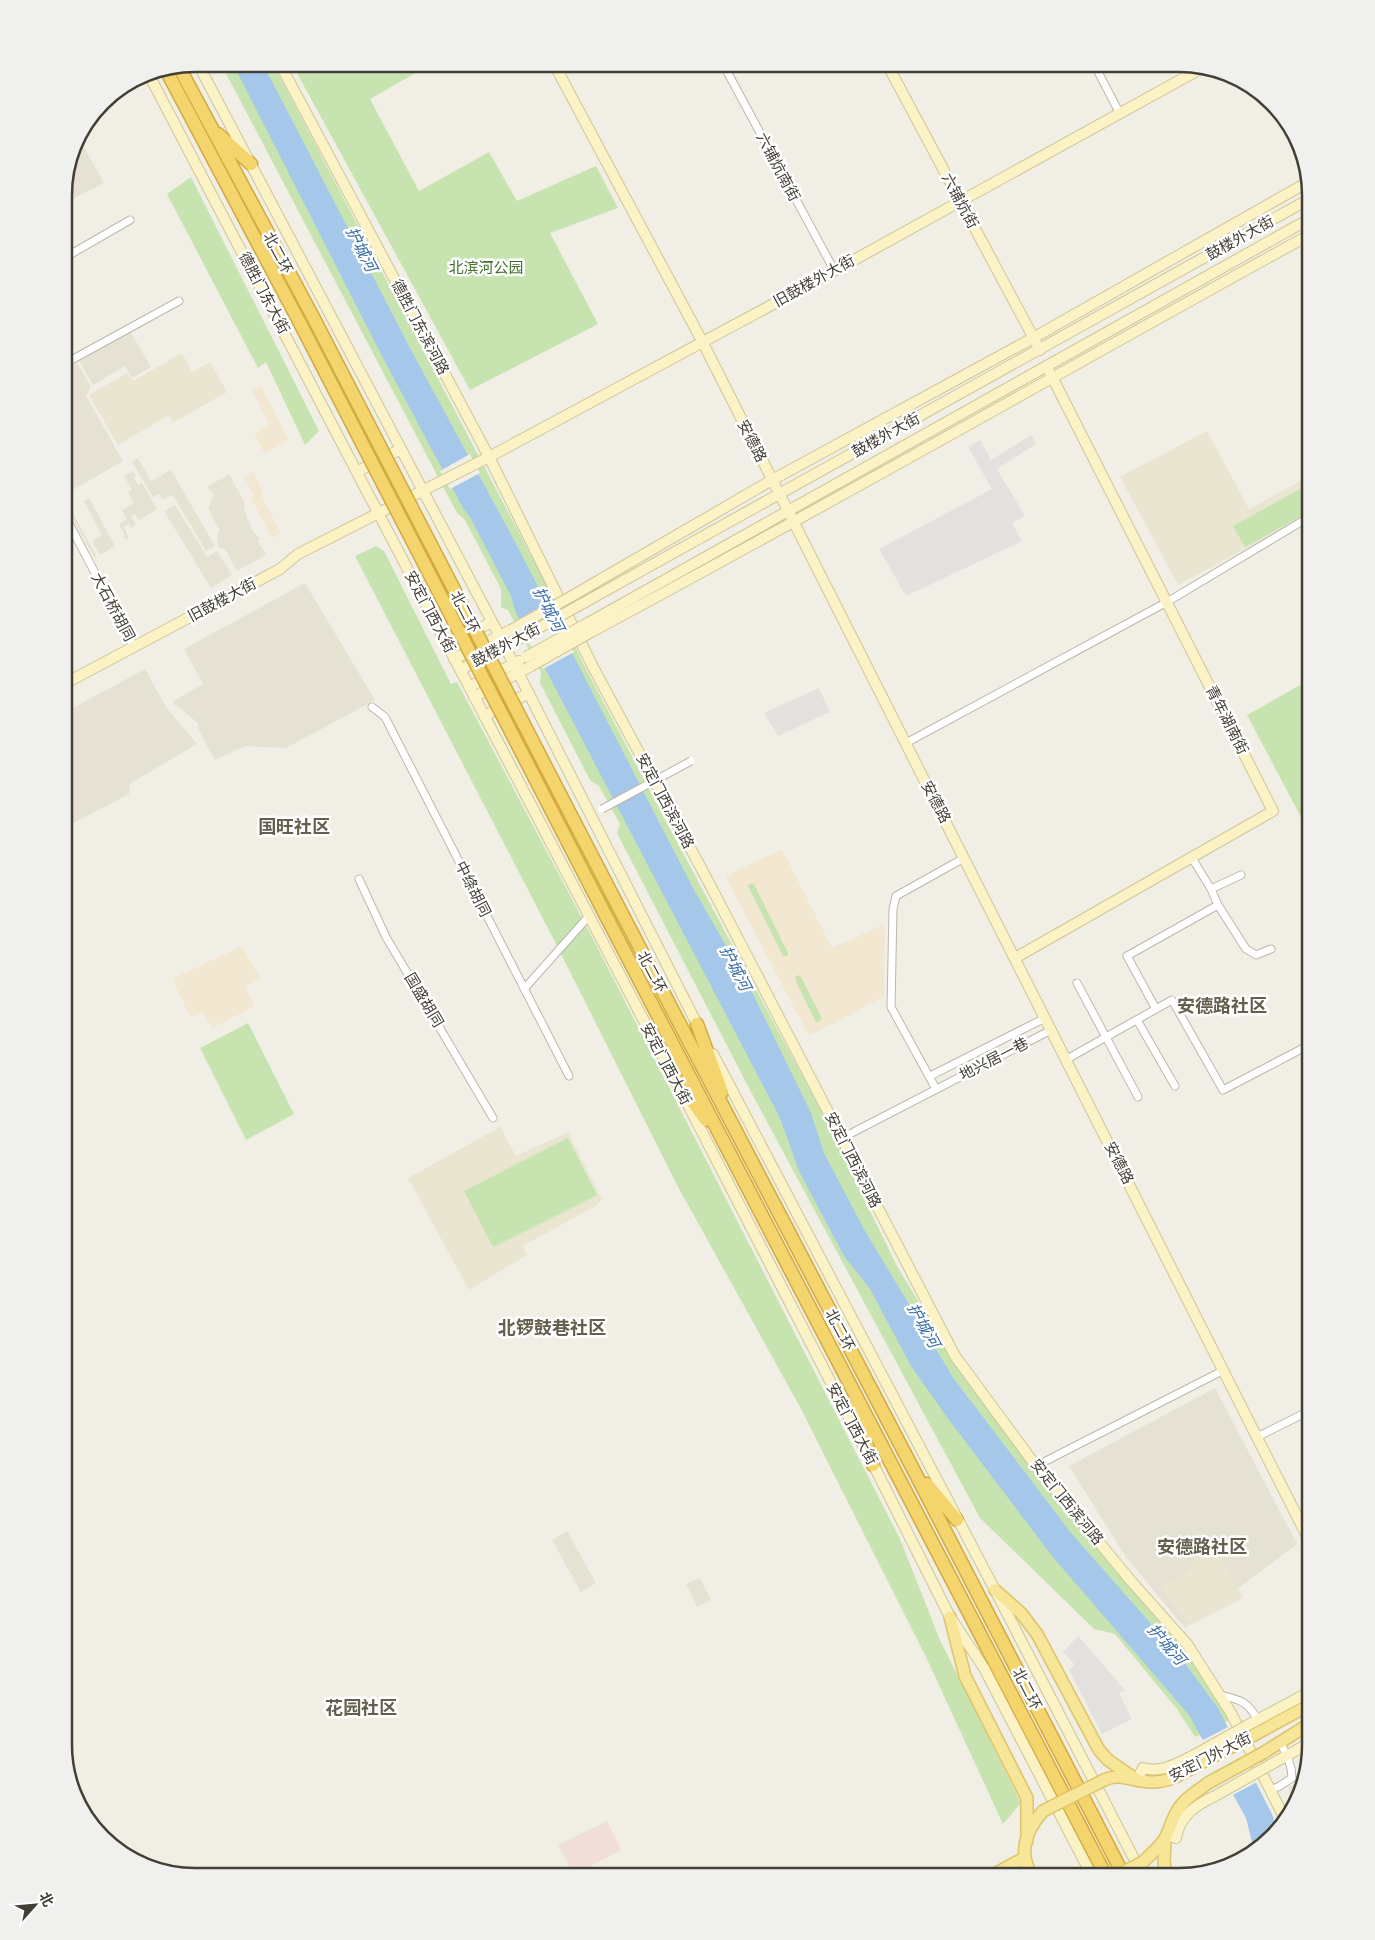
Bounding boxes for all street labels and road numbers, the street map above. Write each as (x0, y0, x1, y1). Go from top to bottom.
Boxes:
street label: 六铺炕南街 (752, 129, 804, 205)
street label: 六铺炕街 (937, 170, 983, 232)
street label: 鼓楼外大街 (1202, 211, 1278, 265)
street label: 北二环 (259, 228, 297, 278)
street label: 德胜门东大街 (234, 249, 294, 337)
street label: 旧鼓楼外大街 (770, 250, 858, 312)
street label: 德胜门东滨河路 (387, 276, 453, 378)
street label: 鼓楼外大街 (848, 408, 924, 462)
street label: 安德路 (733, 416, 771, 466)
street label: 安定门西大街 (400, 568, 460, 656)
street label: 大石桥胡同 (87, 569, 139, 645)
street label: 旧鼓楼大街 (184, 574, 260, 626)
street label: 北二环 (446, 587, 484, 637)
street label: 鼓楼外大街 (468, 619, 544, 671)
street label: 青年湖南街 (1201, 682, 1253, 758)
street label: 安定门西滨河路 (632, 750, 698, 852)
street label: 安德路 (917, 777, 955, 827)
street label: 中绦胡同 (450, 858, 496, 920)
street label: 北二环 (633, 947, 671, 997)
street label: 国盛胡同 (400, 969, 448, 1031)
street label: 安定门西大街 (636, 1020, 696, 1108)
street label: 地兴居一巷 (956, 1033, 1032, 1085)
street label: 安定门西滨河路 (820, 1109, 886, 1211)
street label: 安德路 (1100, 1138, 1138, 1188)
street label: 北二环 (821, 1305, 859, 1355)
street label: 安定门西大街 (822, 1380, 882, 1468)
street label: 安定门西滨河路 (1026, 1455, 1108, 1549)
street label: 北二环 (1008, 1664, 1046, 1714)
street label: 安定门外大街 (1165, 1728, 1255, 1786)

